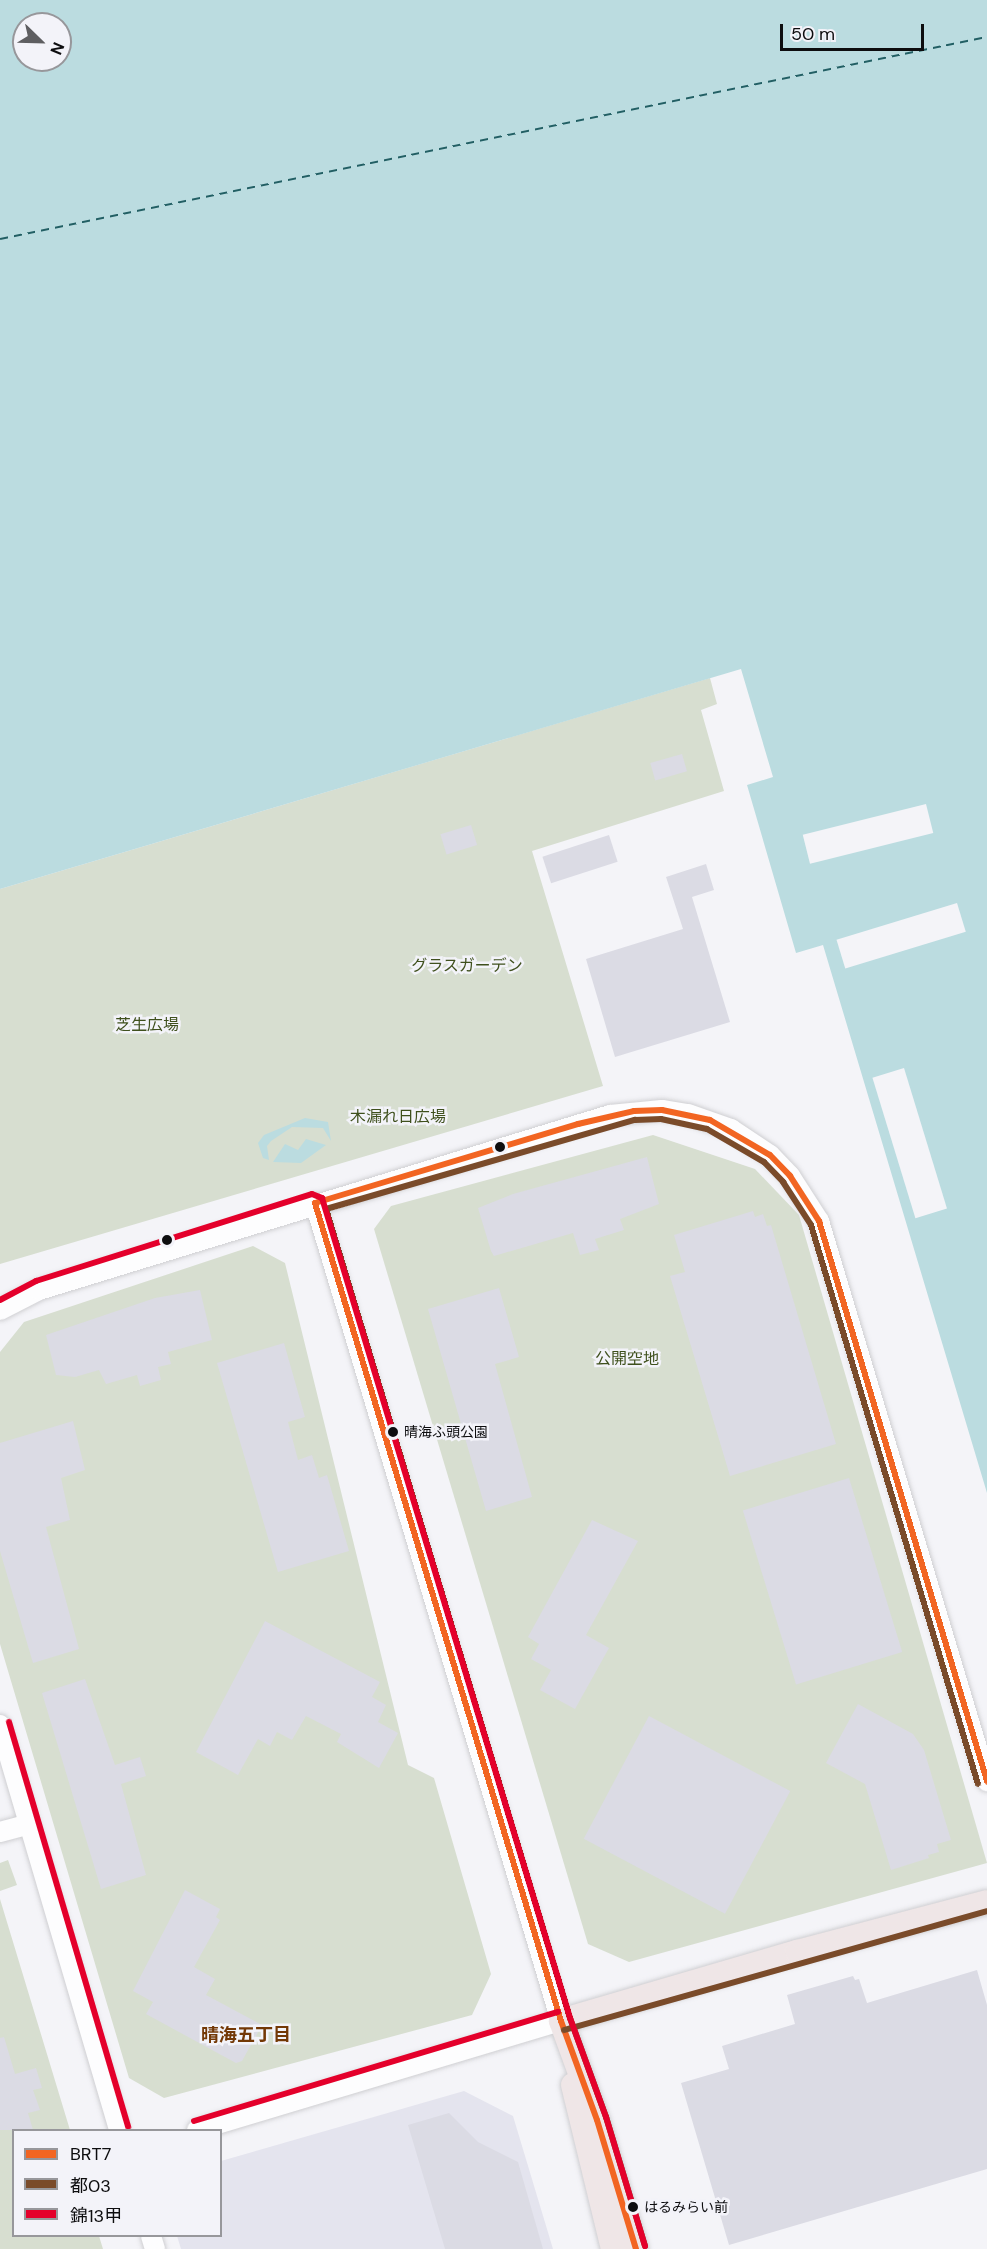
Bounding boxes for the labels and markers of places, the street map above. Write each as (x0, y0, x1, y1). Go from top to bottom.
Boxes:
unlabelled marker (494, 1141, 506, 1153)
unlabelled marker (161, 1234, 173, 1246)
place label: 晴海ふ頭公園 (404, 1424, 488, 1440)
marker: 晴海ふ頭公園 (387, 1426, 399, 1438)
place label: はるみらい前 (644, 2199, 728, 2215)
marker: はるみらい前 (627, 2201, 639, 2213)

